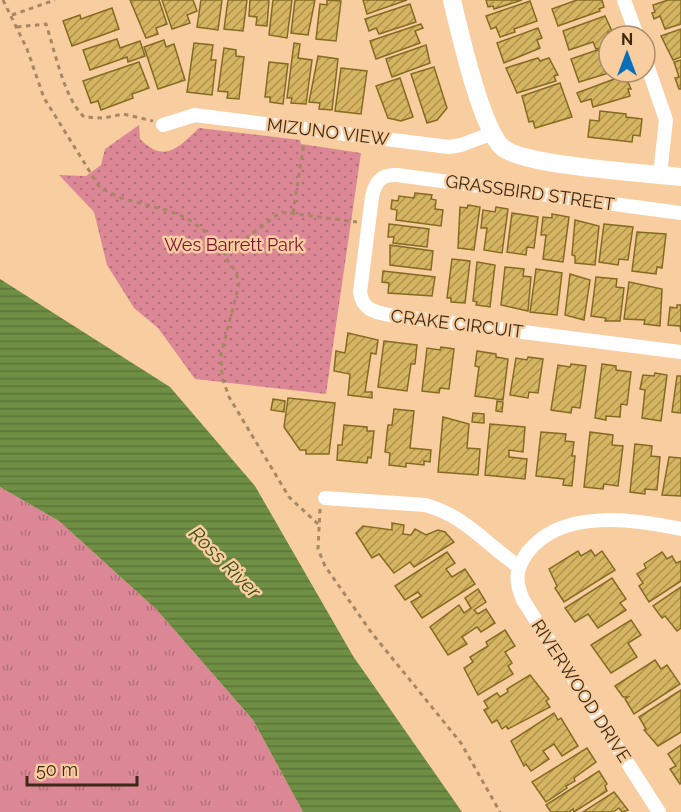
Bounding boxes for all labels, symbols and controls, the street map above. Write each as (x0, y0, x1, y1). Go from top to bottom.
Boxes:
north arrow (597, 24, 657, 84)
text: N (621, 30, 633, 49)
street label: MIZUNO VIEW (266, 114, 391, 149)
street label: GRASSBIRD STREET (444, 170, 616, 215)
park label: Wes Barrett Park (164, 234, 304, 255)
street label: CRAKE CIRCUIT (390, 305, 525, 342)
water label: Ross River (184, 521, 267, 604)
street label: RIVERWOOD DRIVE (527, 615, 635, 766)
scale bar (27, 749, 136, 787)
text: 50 m (36, 759, 78, 780)

